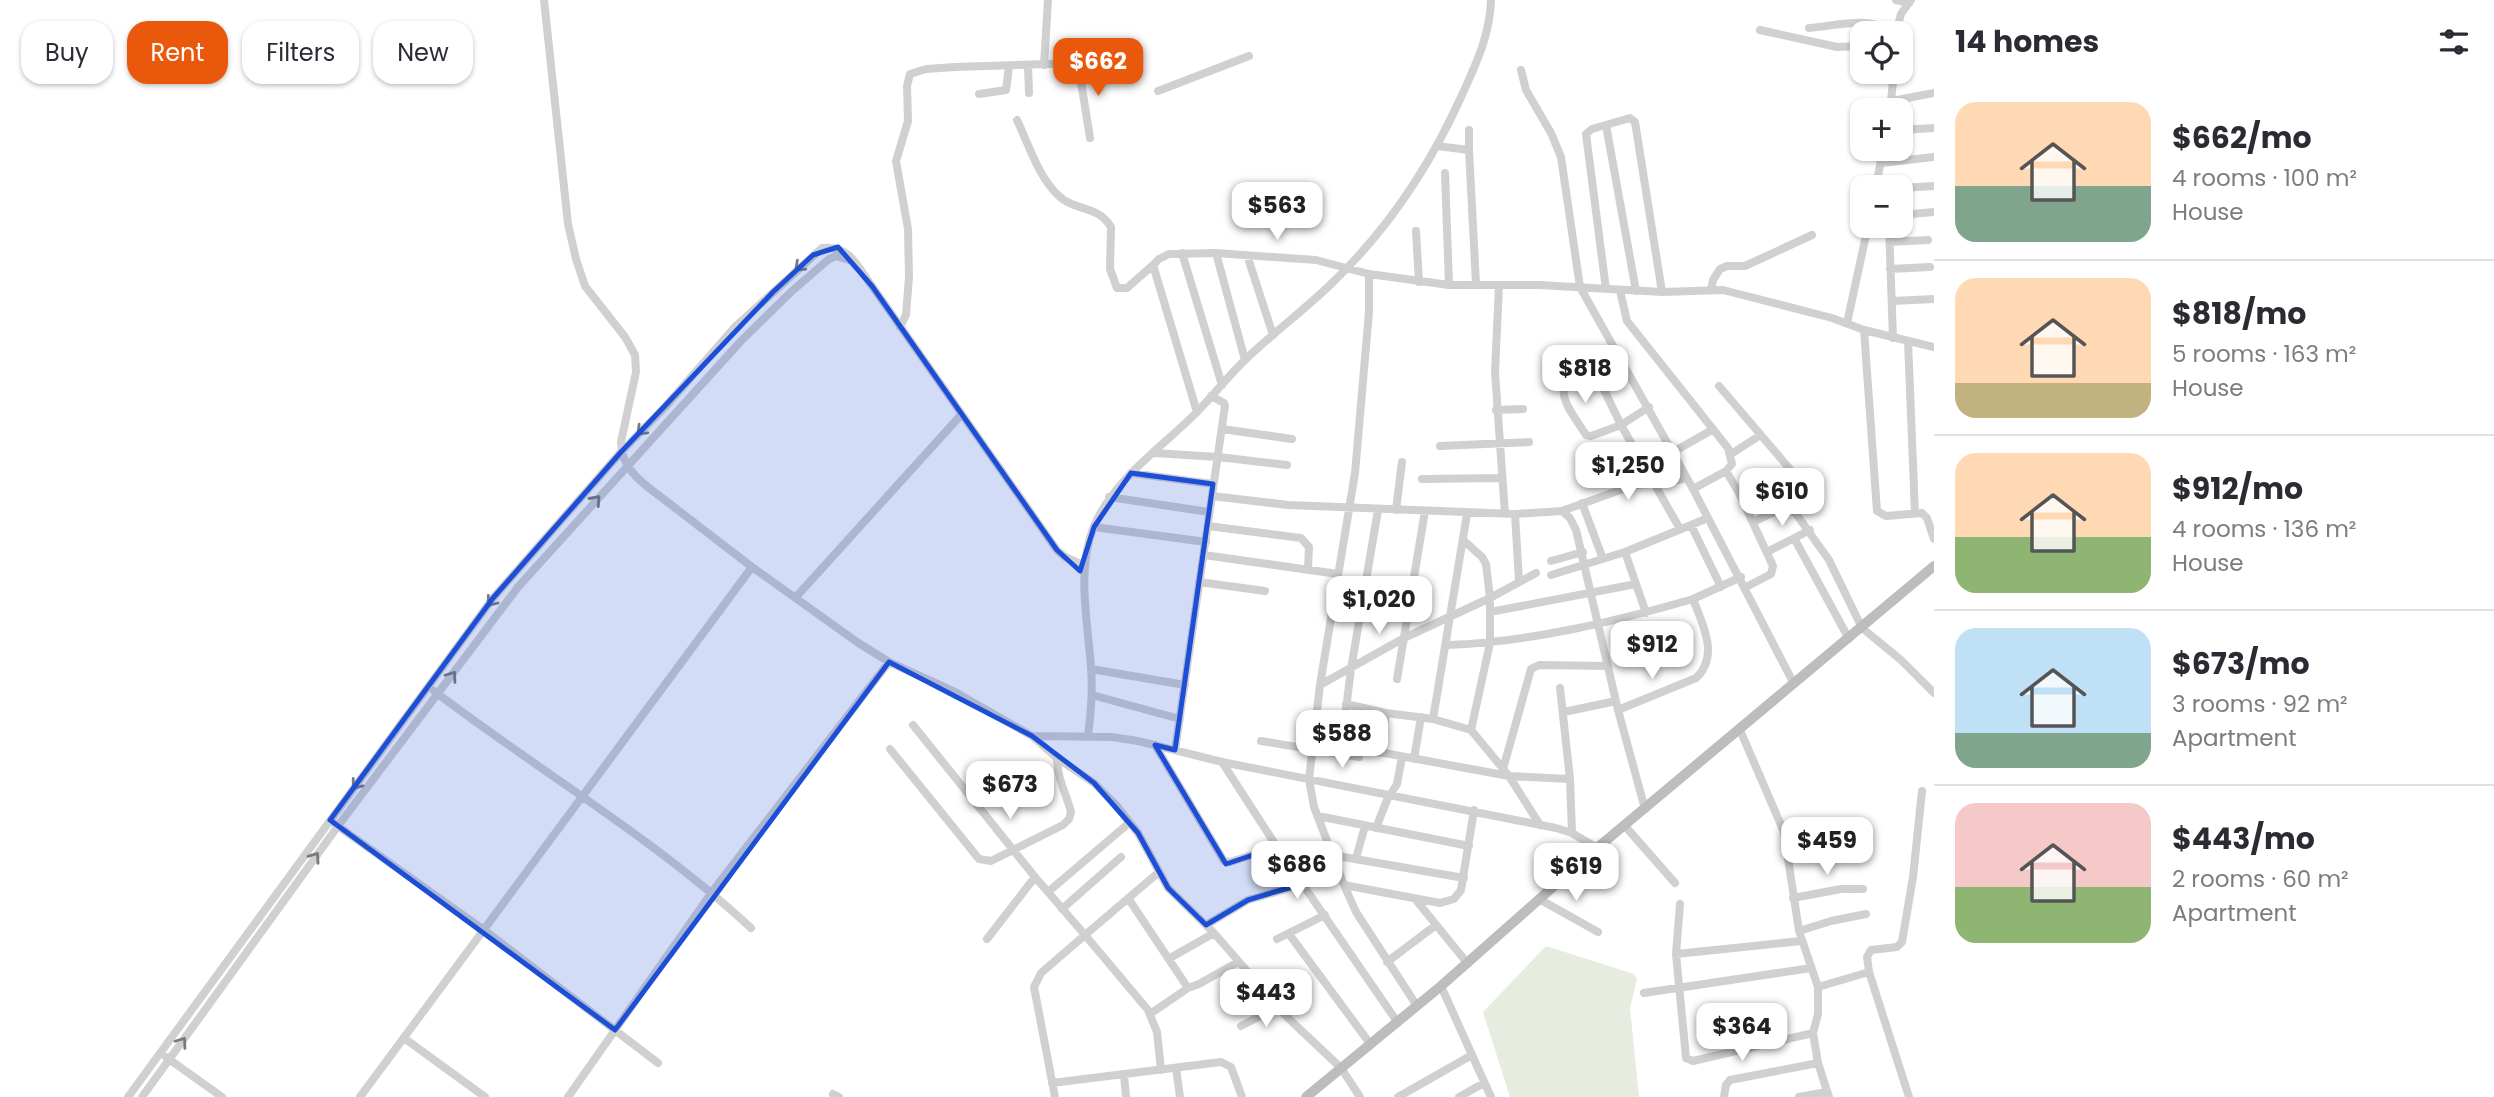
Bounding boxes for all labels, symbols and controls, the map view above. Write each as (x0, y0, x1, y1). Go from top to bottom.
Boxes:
text: 14 homes (1955, 20, 2099, 63)
chip: Buy (21, 21, 113, 84)
chip: Rent (127, 21, 228, 84)
chip: Filters (242, 21, 359, 84)
chip: New (373, 21, 473, 84)
map controls (1850, 21, 1913, 238)
button: locate (1850, 21, 1913, 84)
icon: filters (2435, 23, 2473, 61)
pin: $662 (1057, 38, 1139, 98)
text: $662 (1069, 45, 1127, 77)
button: + (1850, 98, 1913, 161)
text: $662/mo (2172, 116, 2312, 159)
icon: home (2011, 130, 2095, 214)
text: 4 rooms · 100 m² (2172, 162, 2357, 194)
button: − (1850, 175, 1913, 238)
pin: $563 (1236, 182, 1318, 242)
text: $563 (1248, 189, 1306, 221)
text: House (2172, 196, 2244, 228)
one-way arrow (794, 259, 807, 272)
text: $818/mo (2172, 292, 2306, 335)
icon: home (2011, 306, 2095, 390)
text: 5 rooms · 163 m² (2172, 338, 2356, 370)
pin: $818 (1544, 346, 1626, 405)
text: $818 (1558, 352, 1612, 384)
text: House (2172, 372, 2244, 404)
one-way arrow (637, 423, 649, 435)
pin: $1,250 (1571, 442, 1685, 502)
text: $1,250 (1591, 449, 1665, 481)
text: $912/mo (2172, 467, 2303, 510)
pin: $610 (1741, 468, 1823, 528)
text: $610 (1755, 475, 1809, 507)
icon: home (2011, 481, 2095, 565)
one-way arrow (588, 495, 600, 508)
text: 4 rooms · 136 m² (2172, 513, 2356, 545)
text: House (2172, 547, 2244, 579)
pin: $1,020 (1322, 576, 1436, 636)
text: $1,020 (1342, 583, 1416, 615)
one-way arrow (486, 594, 499, 606)
pin: $912 (1611, 622, 1693, 681)
text: $912 (1626, 628, 1678, 660)
text: $673/mo (2172, 642, 2310, 685)
icon: home (2011, 656, 2095, 740)
one-way arrow (443, 671, 456, 683)
text: 3 rooms · 92 m² (2172, 688, 2348, 720)
pin: $588 (1301, 710, 1383, 770)
text: $588 (1312, 717, 1372, 749)
text: Apartment (2172, 722, 2297, 754)
pin: $673 (969, 762, 1051, 821)
text: $673 (982, 768, 1038, 800)
one-way arrow (352, 777, 364, 790)
text: $443/mo (2172, 817, 2315, 860)
pin: $459 (1786, 818, 1868, 877)
text: $459 (1797, 824, 1857, 856)
icon: home (2011, 831, 2095, 915)
pin: $686 (1256, 842, 1338, 901)
pin: $619 (1535, 844, 1617, 903)
text: $686 (1267, 848, 1327, 880)
text: $619 (1550, 850, 1602, 882)
one-way arrow (307, 852, 319, 865)
text: 2 rooms · 60 m² (2172, 863, 2349, 895)
text: Apartment (2172, 897, 2297, 929)
pin: $443 (1225, 970, 1307, 1029)
text: $443 (1236, 976, 1296, 1008)
pin: $364 (1701, 1004, 1783, 1063)
text: $364 (1712, 1010, 1772, 1042)
one-way arrow (174, 1037, 186, 1050)

